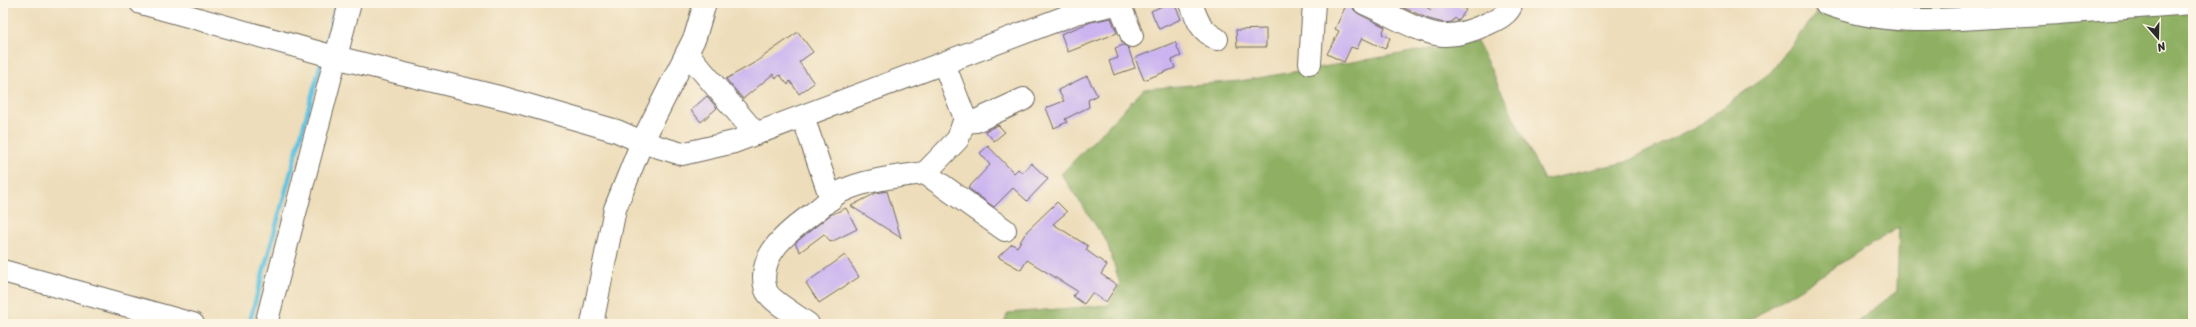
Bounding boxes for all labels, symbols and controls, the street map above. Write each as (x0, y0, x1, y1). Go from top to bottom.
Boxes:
north arrow (2138, 18, 2178, 58)
text: N (2154, 36, 2169, 57)

